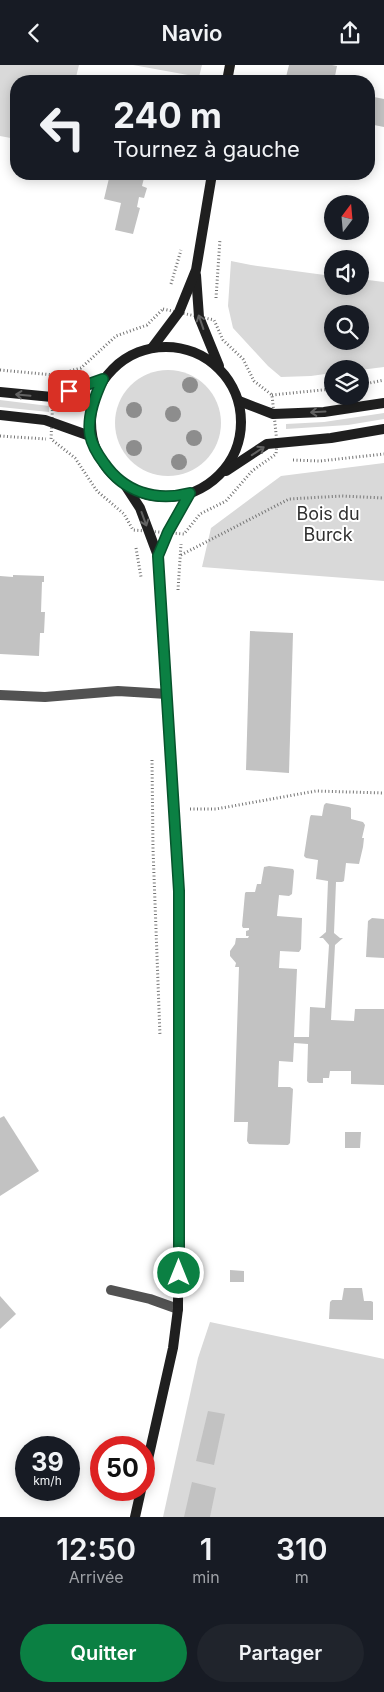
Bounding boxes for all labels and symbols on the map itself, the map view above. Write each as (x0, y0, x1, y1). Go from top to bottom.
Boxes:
north arrow (324, 195, 369, 240)
one-way arrow (196, 314, 206, 330)
pin (48, 370, 90, 412)
one-way arrow (15, 390, 31, 399)
one-way arrow (311, 408, 327, 417)
one-way arrow (251, 445, 265, 456)
park label: Bois du Burck (296, 503, 360, 545)
one-way arrow (140, 511, 149, 526)
position arrow (152, 1246, 204, 1298)
speed limit sign: 50 (90, 1436, 155, 1501)

